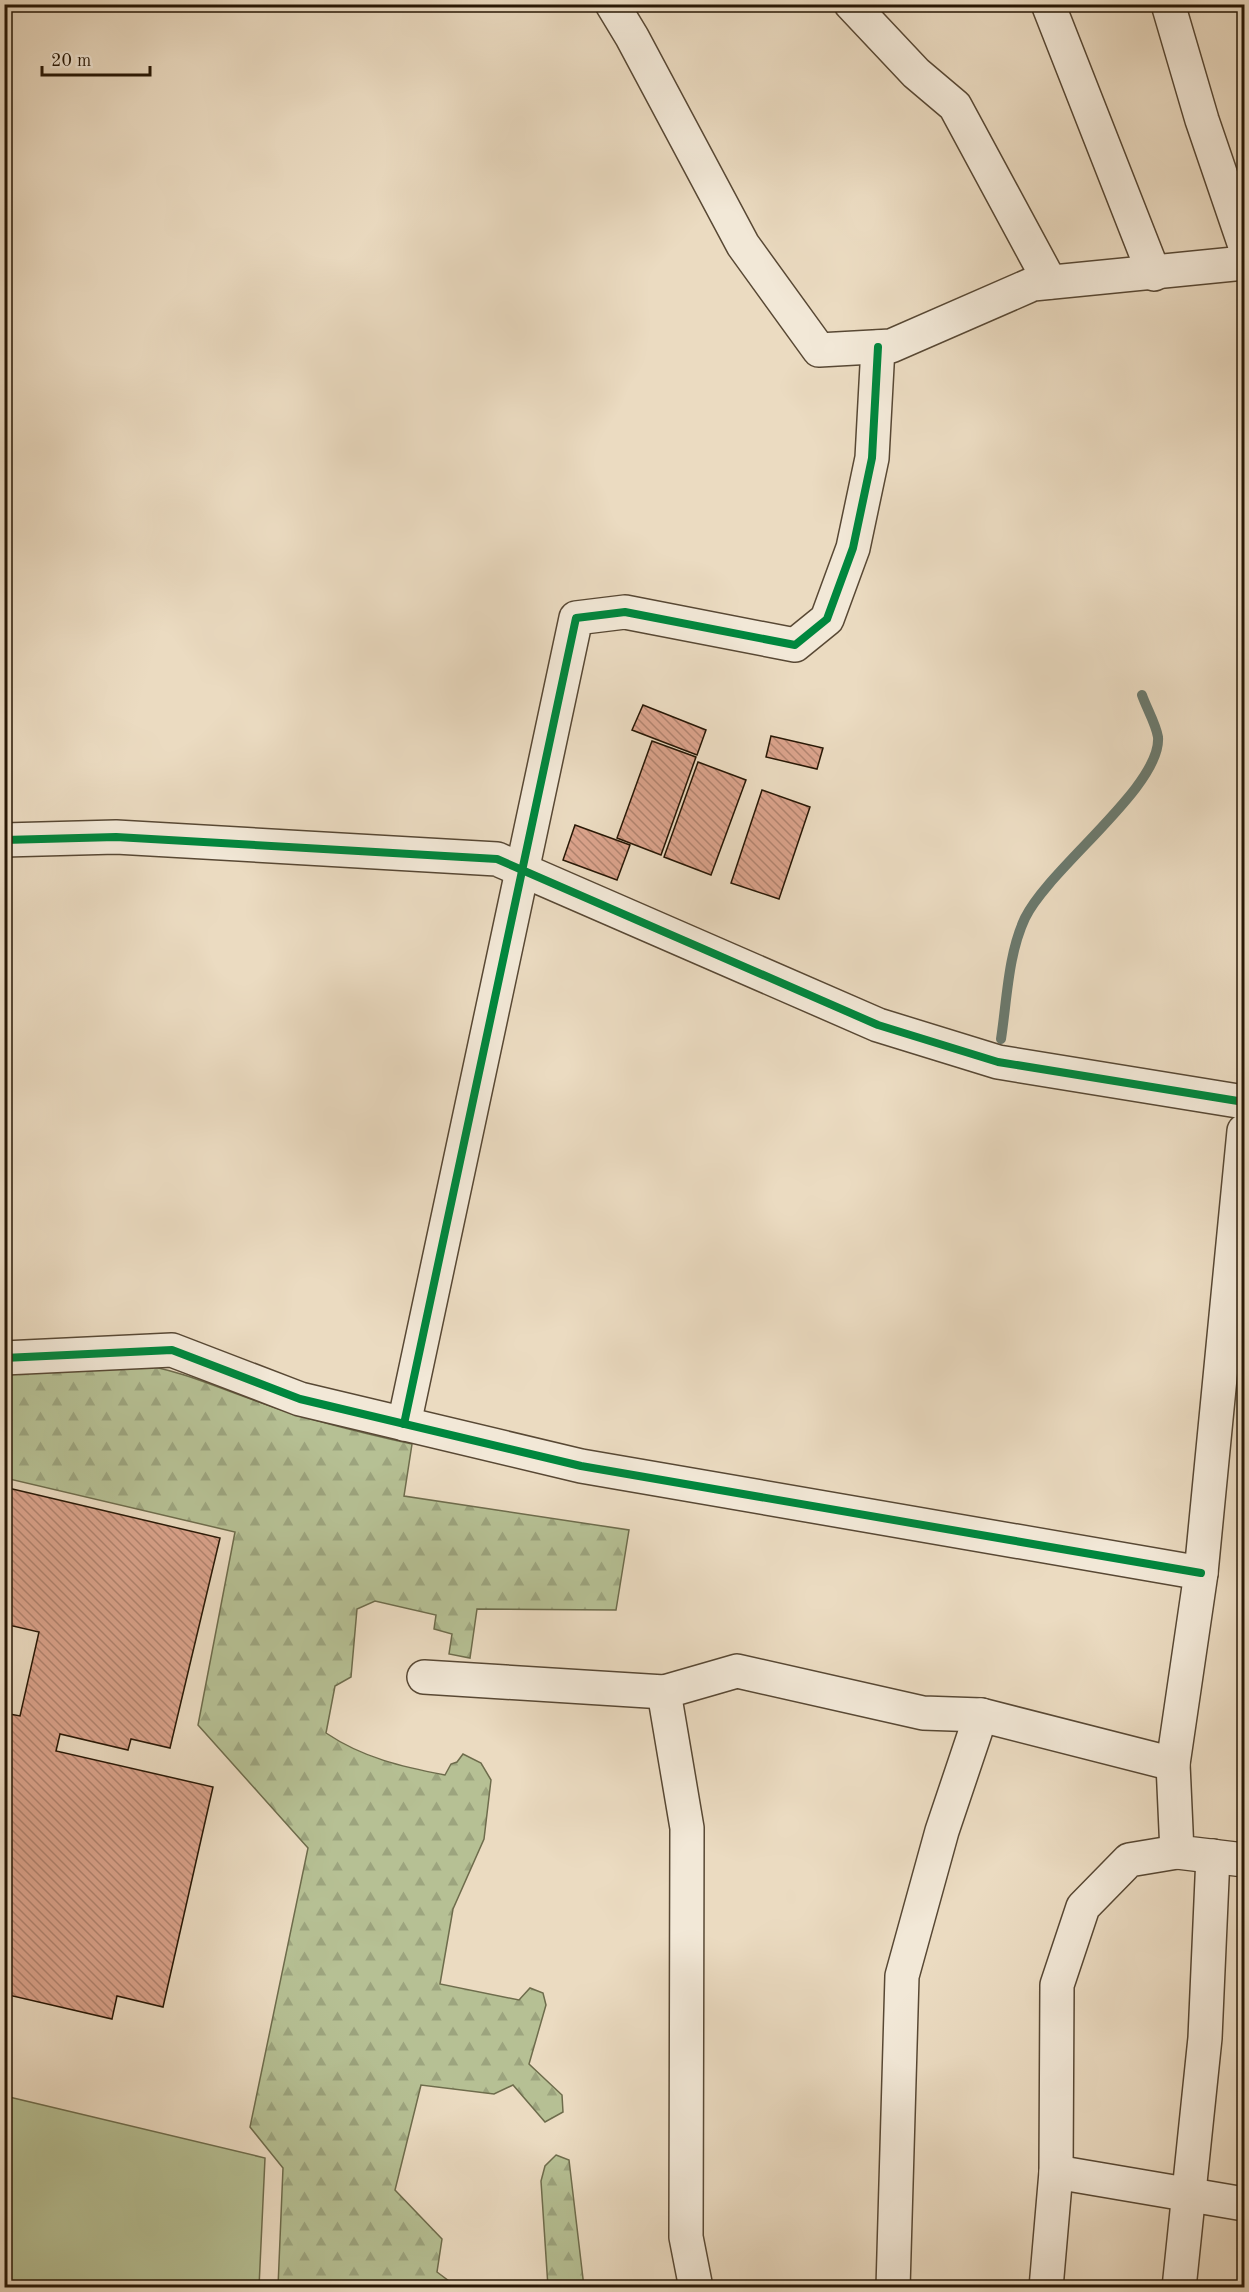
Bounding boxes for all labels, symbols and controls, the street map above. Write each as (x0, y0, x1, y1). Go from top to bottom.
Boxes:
scale bar (42, 39, 150, 77)
text: 20 m (51, 52, 91, 70)

